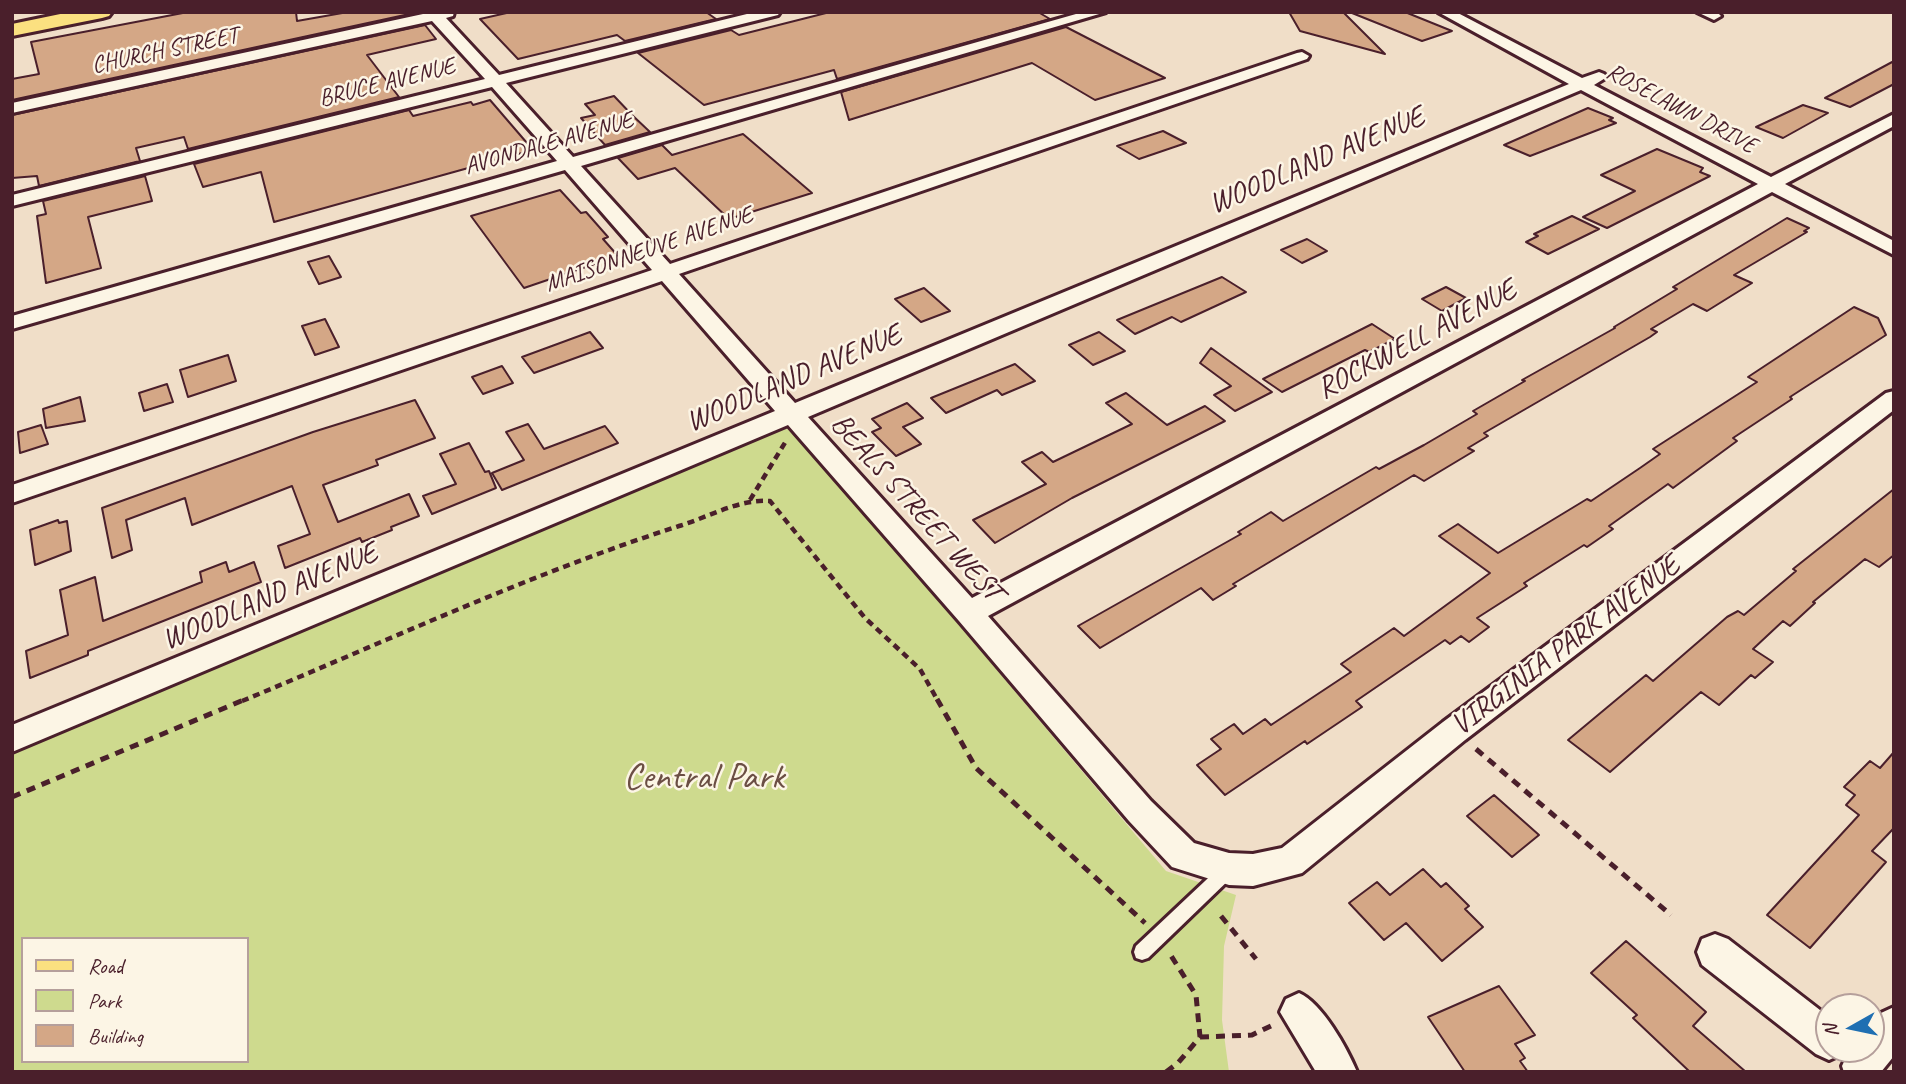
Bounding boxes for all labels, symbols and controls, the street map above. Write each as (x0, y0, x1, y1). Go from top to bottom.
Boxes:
street label: CHURCH STREET (89, 21, 241, 81)
street label: BRUCE AVENUE (316, 52, 458, 114)
street label: ROSELAWN DRIVE (1601, 57, 1761, 161)
street label: WOODLAND AVENUE (1204, 99, 1430, 223)
street label: AVONDALE AVENUE (461, 106, 637, 182)
street label: MAISONNEUVE AVENUE (541, 201, 757, 299)
street label: ROCKWELL AVENUE (1311, 272, 1523, 408)
street label: WOODLAND AVENUE (681, 317, 907, 441)
street label: BEALS STREET WEST (822, 407, 1010, 609)
street label: WOODLAND AVENUE (157, 535, 383, 659)
street label: VIRGINIA PARK AVENUE (1445, 548, 1687, 744)
park label: Central Park (624, 756, 784, 800)
legend (21, 937, 248, 1063)
text: Road (88, 953, 123, 979)
text: Park (88, 988, 121, 1014)
north arrow (1815, 993, 1885, 1063)
text: Building (88, 1023, 143, 1049)
text: N (1818, 1023, 1844, 1039)

